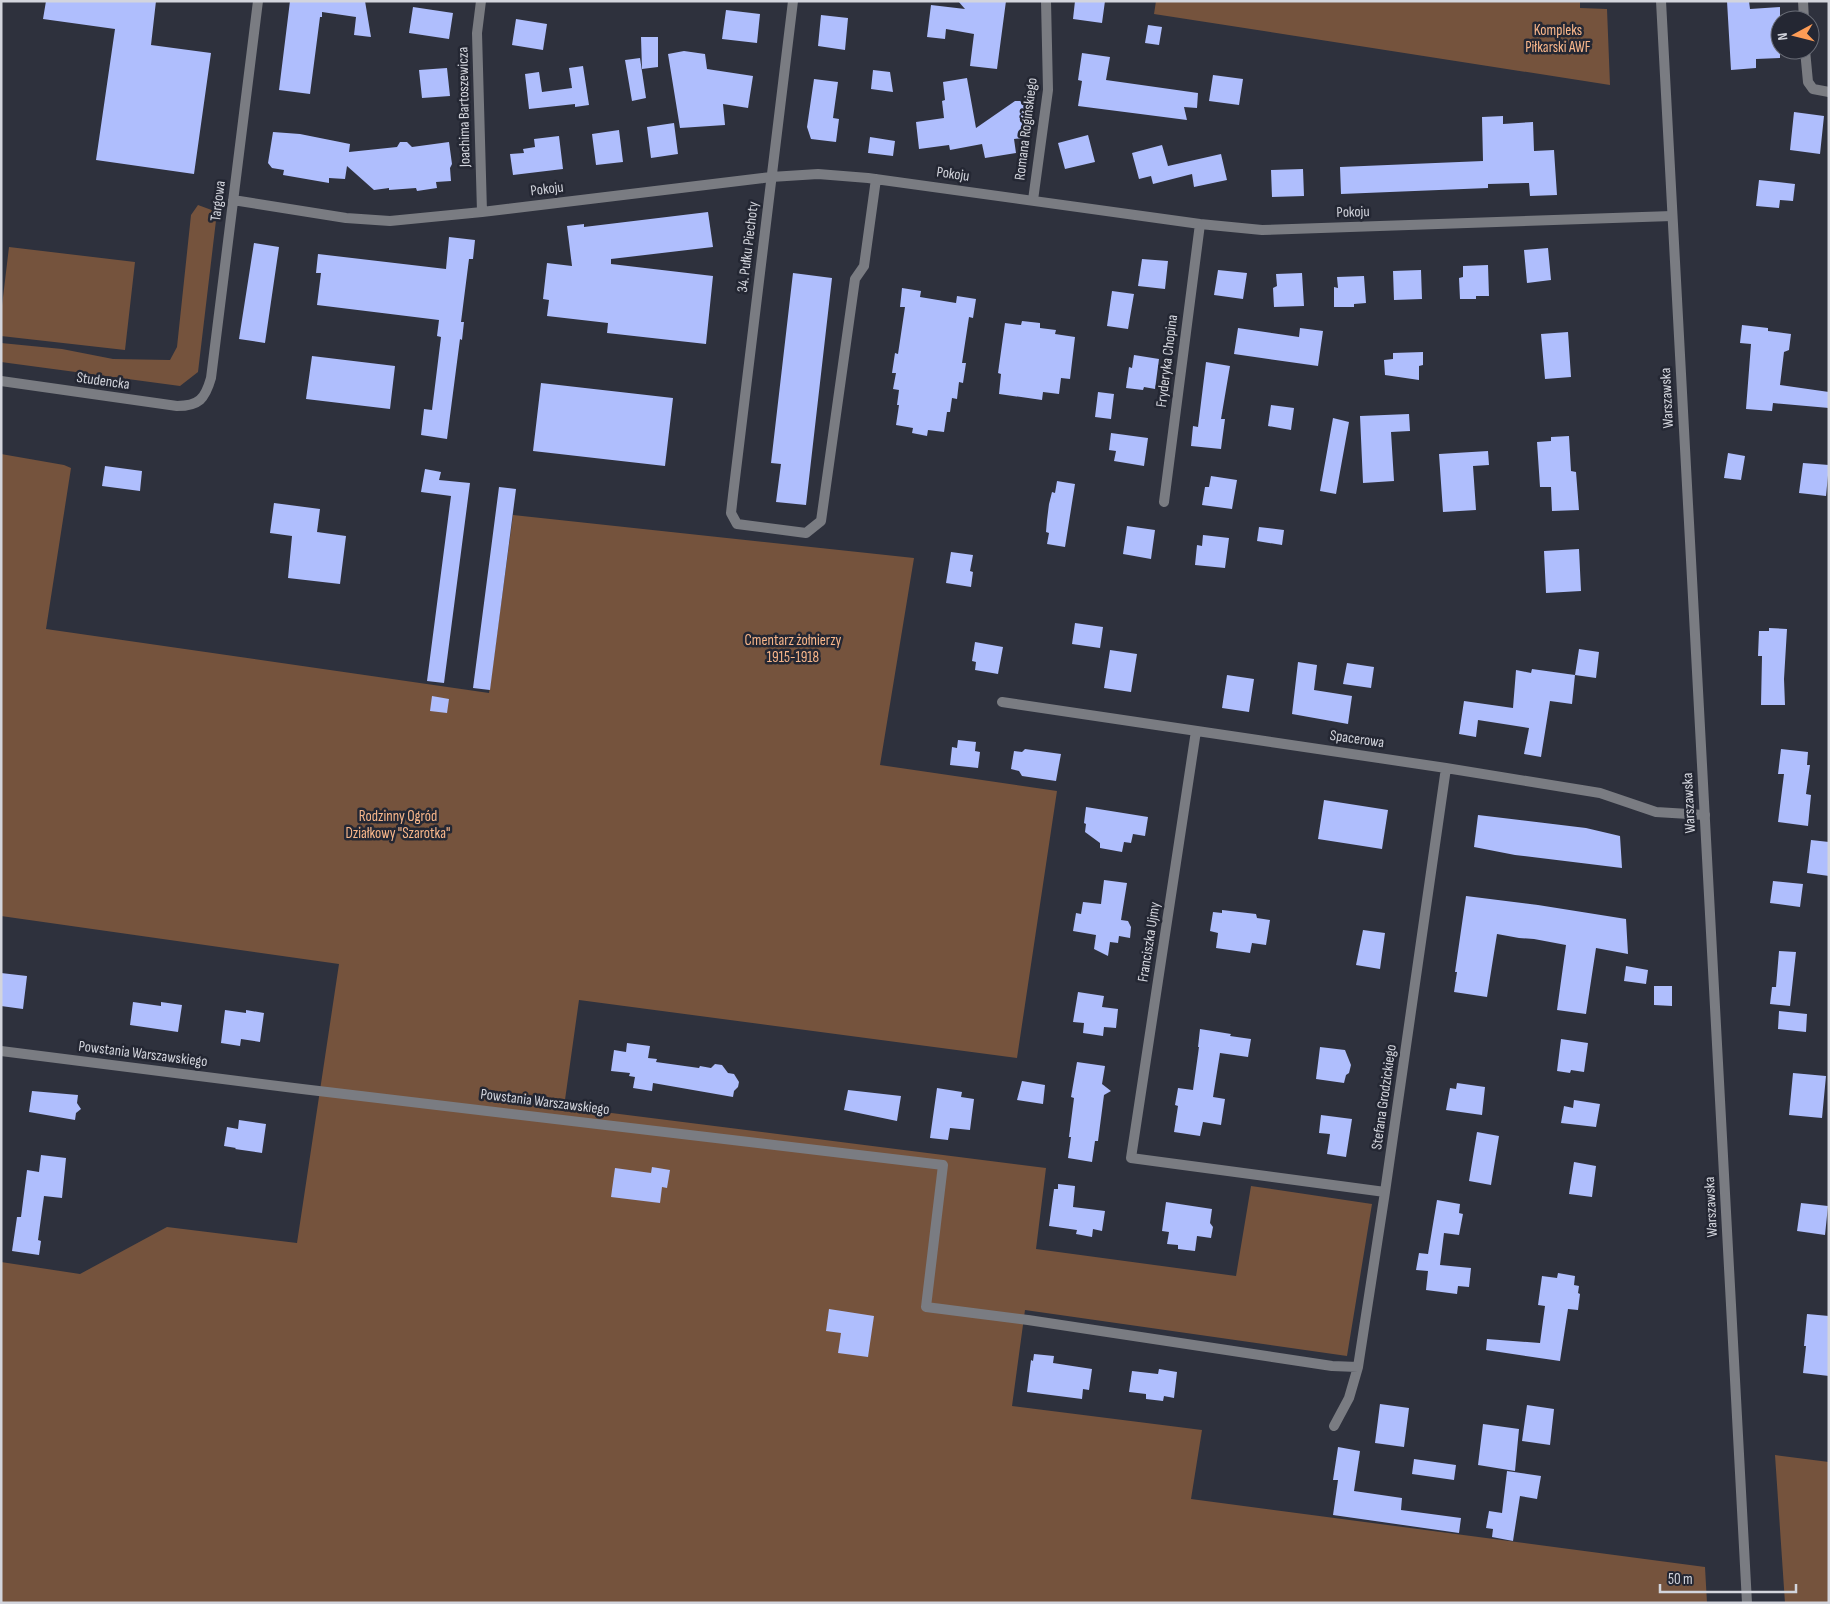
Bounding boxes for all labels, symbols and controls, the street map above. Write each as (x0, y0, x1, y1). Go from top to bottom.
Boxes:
north arrow (1770, 10, 1820, 60)
park label: Kompleks Piłkarski AWF (1525, 21, 1591, 57)
text: N (1774, 32, 1791, 41)
street label: Joachima Bartoszewicza (453, 46, 475, 168)
street label: Romana Rogińskiego (1010, 77, 1042, 181)
street label: Pokoju (935, 162, 971, 186)
street label: Pokoju (529, 178, 565, 200)
street label: Targowa (206, 179, 230, 222)
street label: 34. Pułku Piechoty (733, 200, 763, 294)
street label: Pokoju (1336, 202, 1370, 222)
street label: Fryderyka Chopina (1152, 313, 1182, 408)
street label: Warszawska (1656, 367, 1678, 429)
street label: Studencka (75, 368, 131, 394)
park label: Cmentarz żołnierzy 1915-1918 (745, 631, 842, 667)
street label: Spacerowa (1329, 726, 1386, 752)
street label: Warszawska (1678, 772, 1700, 834)
park label: Rodzinny Ogród Działkowy "Szarotka" (345, 807, 451, 843)
street label: Franciszka Ujmy (1133, 900, 1165, 983)
street label: Powstania Warszawskiego (77, 1037, 209, 1071)
street label: Stefana Grodzickiego (1367, 1043, 1401, 1151)
street label: Powstania Warszawskiego (479, 1085, 611, 1119)
street label: Warszawska (1700, 1176, 1722, 1238)
scale bar (1660, 1562, 1796, 1594)
text: 50 m (1668, 1570, 1693, 1589)

